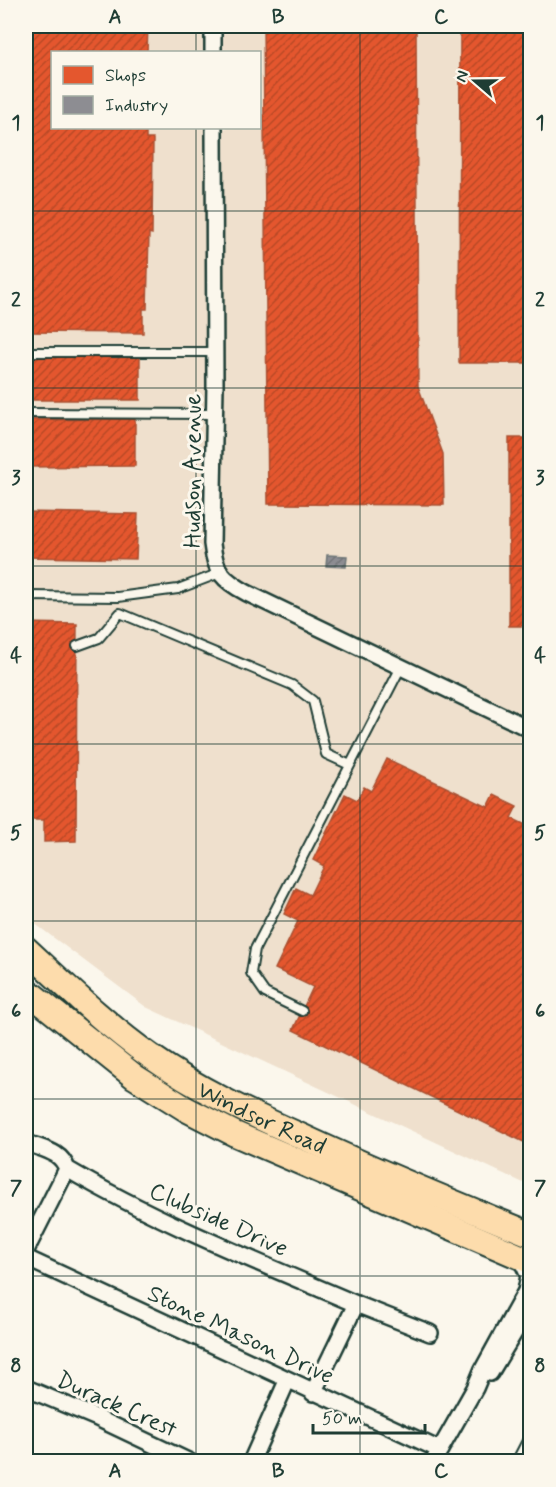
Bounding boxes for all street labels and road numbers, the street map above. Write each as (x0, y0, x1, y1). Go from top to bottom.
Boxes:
street label: Hudson Avenue (178, 394, 209, 548)
street label: Windsor Road (192, 1075, 331, 1163)
street label: Clubside Drive (144, 1176, 293, 1265)
street label: Stone Mason Drive (142, 1279, 339, 1392)
street label: Durack Crest (51, 1365, 182, 1446)

